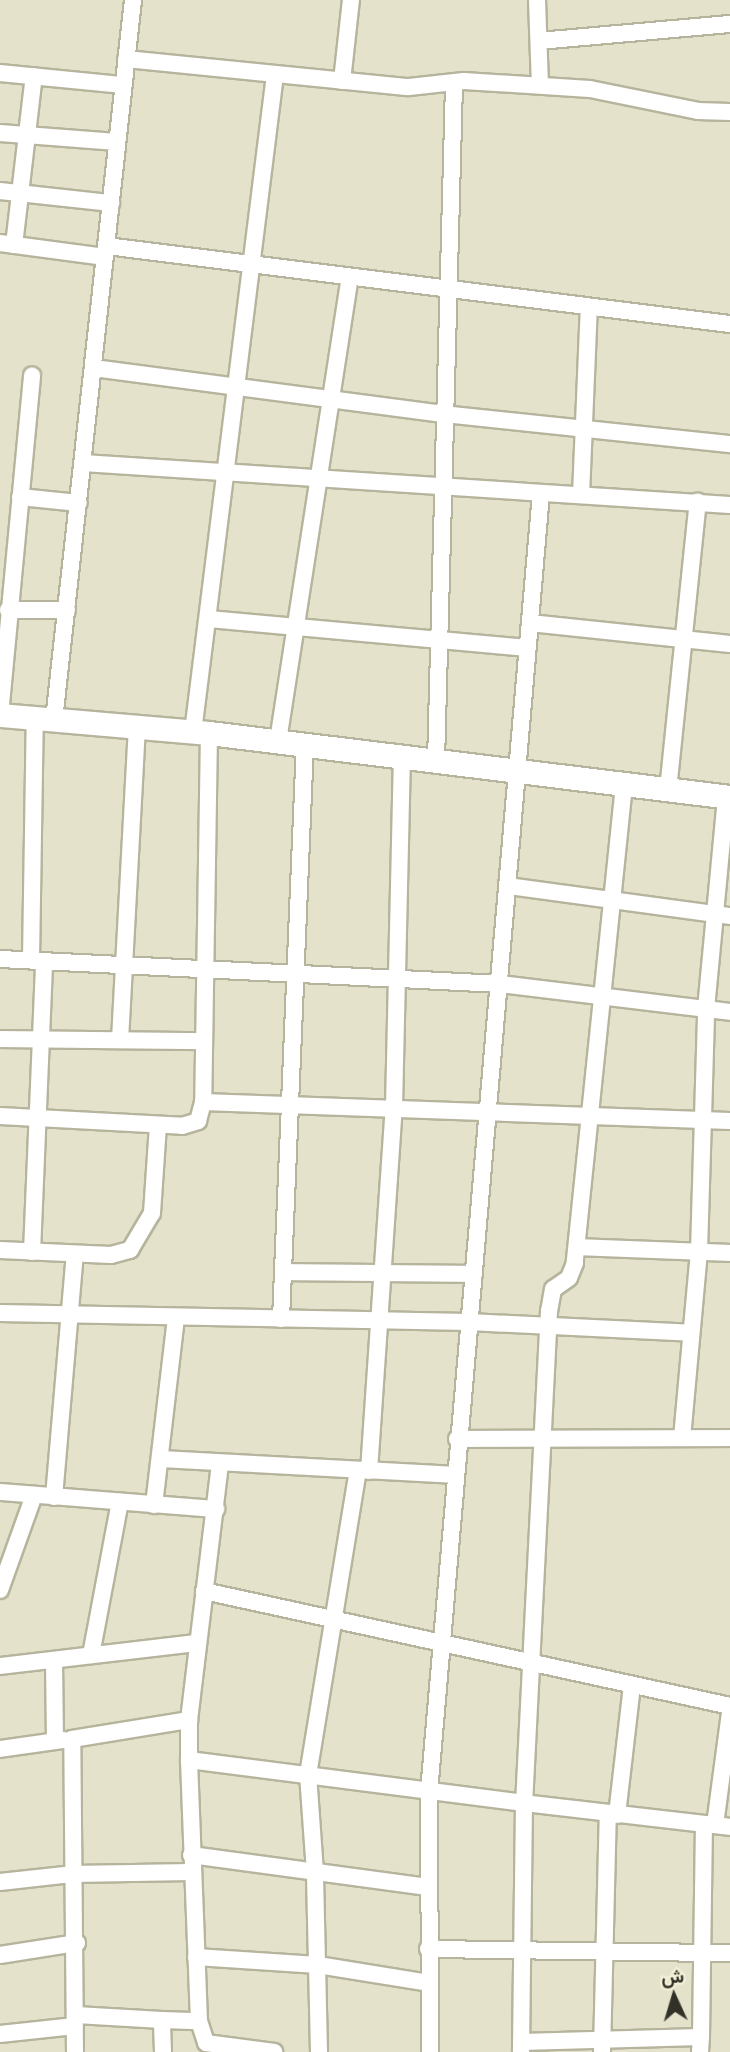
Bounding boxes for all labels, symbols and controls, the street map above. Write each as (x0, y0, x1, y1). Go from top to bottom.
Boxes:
north arrow (639, 1961, 709, 2031)
text: ش (660, 1961, 685, 1989)

